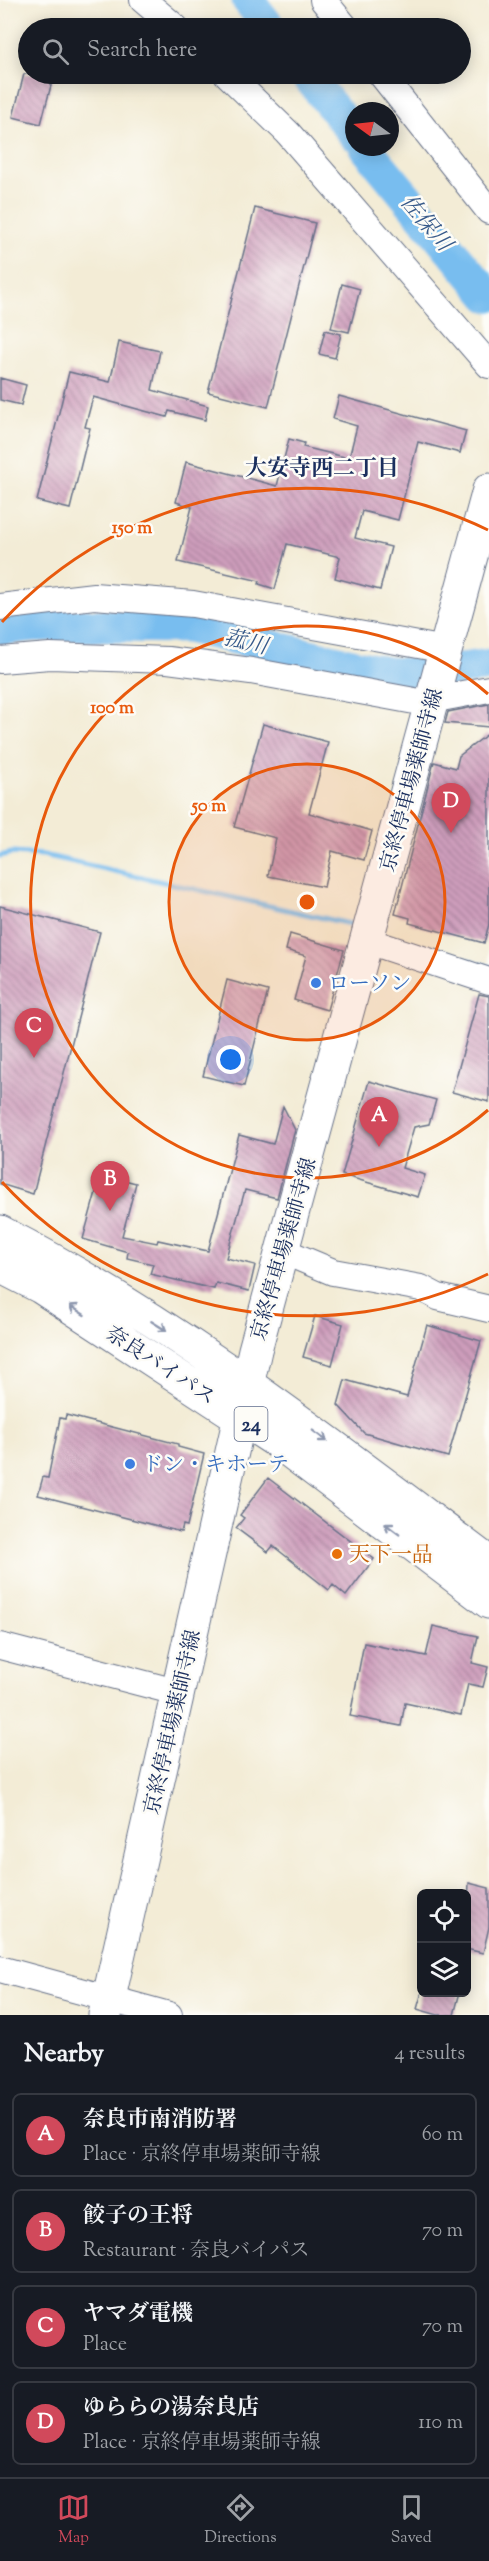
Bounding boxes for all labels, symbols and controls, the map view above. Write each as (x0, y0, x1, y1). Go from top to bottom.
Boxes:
search box (18, 18, 471, 84)
icon: search (39, 35, 72, 68)
text: Search here (87, 35, 197, 67)
north arrow (345, 102, 399, 156)
water label: 佐保川 (391, 188, 459, 261)
district label: 大安寺西二丁目 (245, 454, 399, 486)
text: 150 m (112, 516, 152, 542)
water label: 菰川 (220, 623, 272, 665)
street label: 京終停車場薬師寺線 (374, 685, 452, 876)
text: 100 m (90, 696, 134, 722)
pin: D (432, 784, 470, 833)
text: 50 m (190, 794, 226, 820)
centre of rings (297, 892, 317, 912)
place label: ローソン (328, 970, 411, 1000)
marker: ローソン (309, 976, 323, 990)
pin: C (15, 1008, 54, 1058)
your location (216, 1045, 245, 1074)
pin: A (360, 1098, 398, 1147)
street label: 京終停車場薬師寺線 (244, 1155, 325, 1345)
pin: B (90, 1162, 130, 1211)
one-way arrow (69, 1304, 86, 1316)
street label: 奈良バイパス (99, 1320, 221, 1413)
one-way arrow (150, 1321, 167, 1333)
road number: 24 (234, 1407, 268, 1441)
one-way arrow (311, 1430, 327, 1442)
place label: ドン・キホーテ (142, 1451, 289, 1481)
marker: ドン・キホーテ (123, 1457, 137, 1471)
one-way arrow (385, 1523, 401, 1535)
place label: 天下一品 (349, 1541, 433, 1571)
marker: 天下一品 (330, 1547, 344, 1561)
street label: 京終停車場薬師寺線 (138, 1627, 210, 1818)
map controls (417, 1889, 471, 1997)
button: locate (417, 1889, 471, 1943)
button: layers (417, 1943, 471, 1997)
text: Nearby (24, 2036, 104, 2073)
text: 4 results (394, 2040, 465, 2069)
text: 奈良市南消防署 (83, 2105, 237, 2137)
text: A (37, 2121, 54, 2150)
text: 60 m (422, 2121, 463, 2150)
text: Place · 京終停車場薬師寺線 (83, 2141, 321, 2170)
text: 餃子の王将 (83, 2201, 193, 2233)
text: B (39, 2217, 52, 2246)
text: 70 m (422, 2217, 463, 2246)
text: Restaurant · 奈良バイパス (83, 2237, 310, 2266)
text: ヤマダ電機 (83, 2299, 193, 2331)
text: C (37, 2313, 54, 2342)
text: 70 m (422, 2313, 463, 2342)
text: Place (83, 2331, 127, 2360)
text: ゆららの湯奈良店 (83, 2393, 259, 2425)
text: D (38, 2409, 53, 2438)
text: 110 m (418, 2409, 463, 2438)
text: Place · 京終停車場薬師寺線 (83, 2429, 321, 2458)
tab: Map (57, 2491, 90, 2550)
tab: Directions (204, 2491, 277, 2550)
tab: Saved (391, 2491, 432, 2550)

